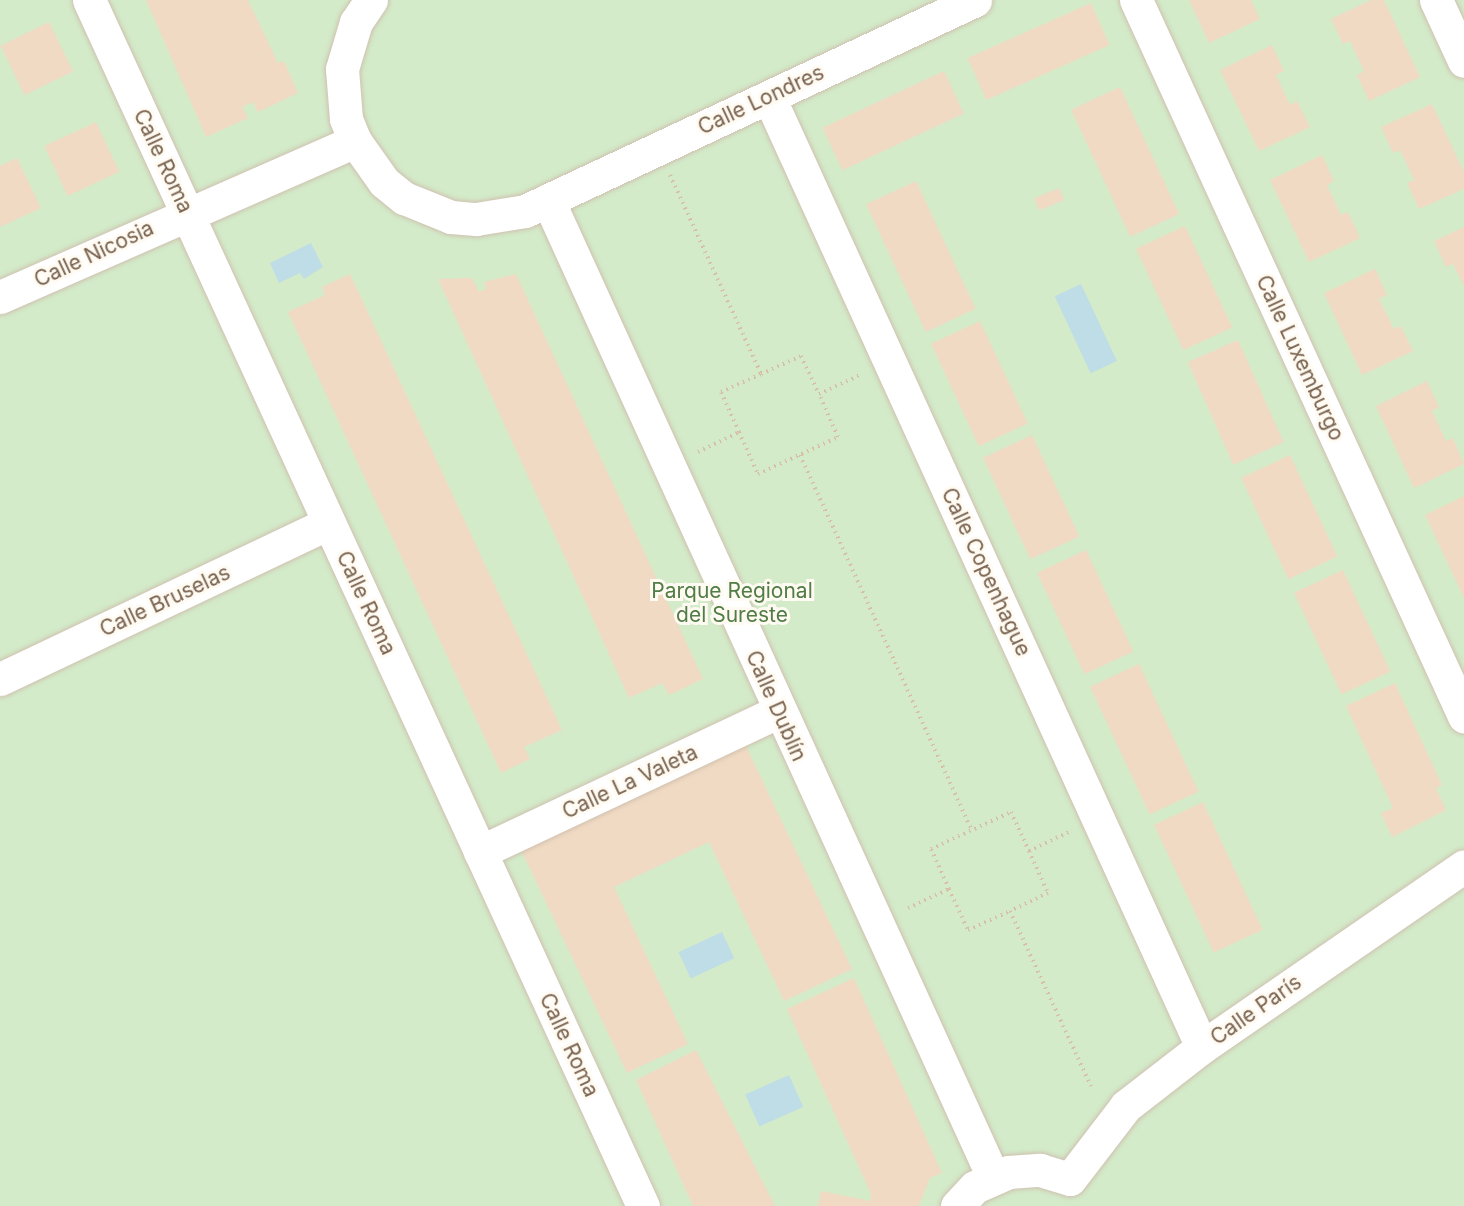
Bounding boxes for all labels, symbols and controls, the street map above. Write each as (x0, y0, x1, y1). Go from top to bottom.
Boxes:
street label: Calle Londres (694, 60, 828, 140)
street label: Calle Roma (128, 105, 198, 217)
street label: Calle Nicosia (30, 215, 158, 293)
street label: Calle Luxemburgo (1251, 271, 1349, 445)
street label: Calle Copenhague (936, 484, 1036, 660)
street label: Calle Roma (331, 547, 401, 659)
street label: Calle Bruselas (96, 560, 234, 642)
park label: Parque Regional del Sureste (651, 578, 813, 628)
street label: Calle Dublín (740, 647, 812, 765)
street label: Calle La Valeta (558, 740, 702, 824)
street label: Calle París (1206, 970, 1306, 1050)
street label: Calle Roma (534, 989, 604, 1101)

